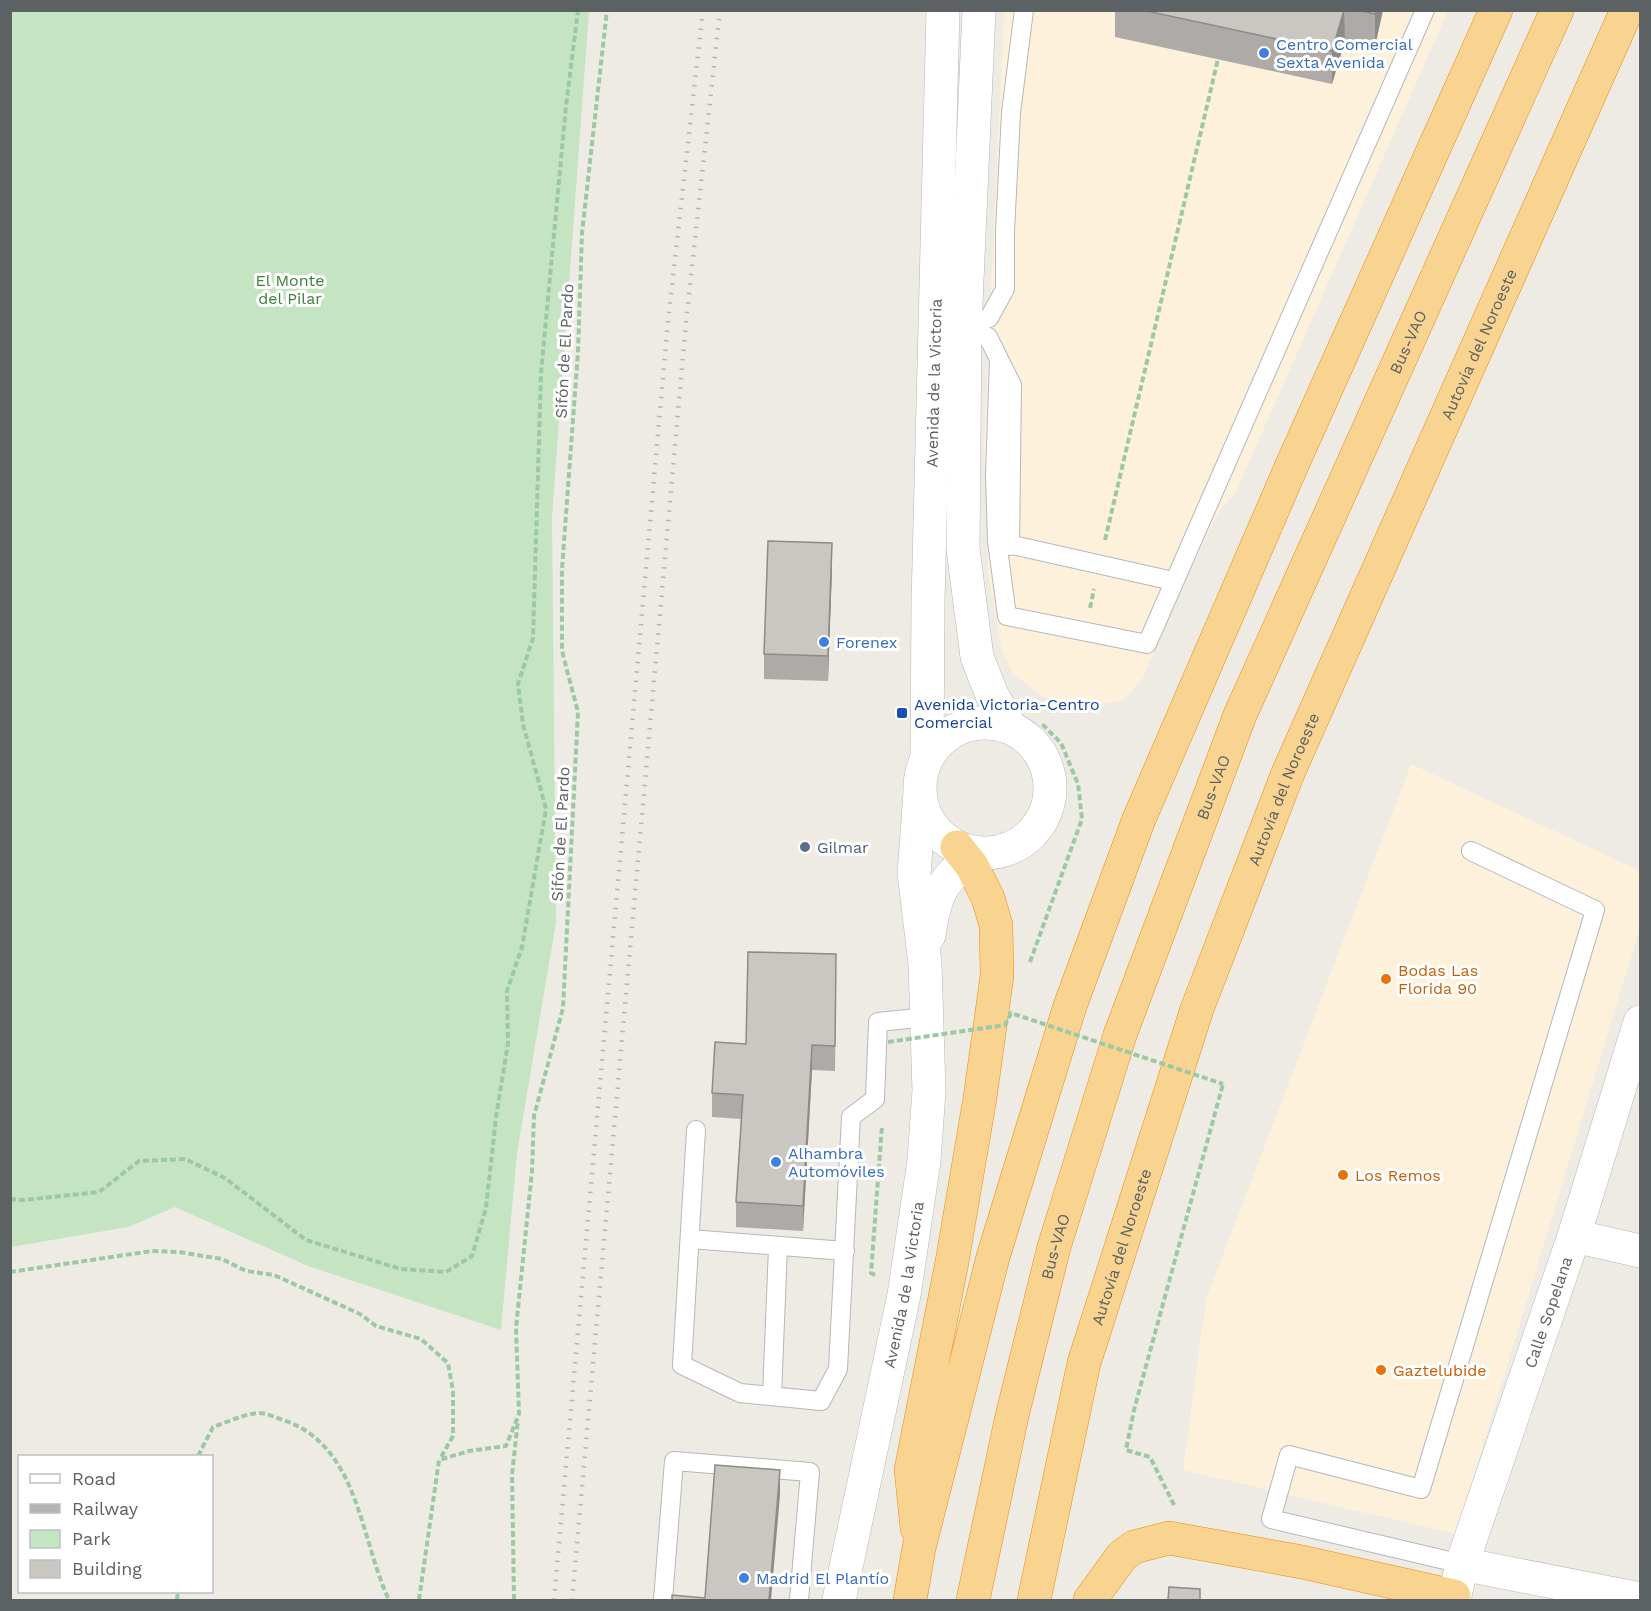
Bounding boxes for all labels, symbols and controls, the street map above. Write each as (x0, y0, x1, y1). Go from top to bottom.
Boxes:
place label: Centro Comercial Sexta Avenida (1276, 35, 1413, 72)
marker: Centro Comercial Sexta Avenida (1257, 46, 1271, 60)
street label: Autovía del Noroeste (1437, 266, 1521, 423)
park label: El Monte del Pilar (256, 271, 324, 308)
street label: Sifón de El Pardo (551, 283, 578, 419)
street label: Avenida de la Victoria (922, 298, 946, 468)
street label: Bus-VAO (1386, 307, 1431, 377)
place label: Forenex (836, 633, 897, 652)
marker: Forenex (817, 635, 831, 649)
place label: Avenida Victoria-Centro Comercial (914, 695, 1100, 732)
marker: Avenida Victoria-Centro Comercial (895, 706, 909, 720)
street label: Autovía del Noroeste (1244, 710, 1323, 868)
street label: Bus-VAO (1193, 752, 1234, 822)
street label: Sifón de El Pardo (547, 766, 574, 902)
place label: Gilmar (817, 838, 869, 857)
marker: Gilmar (798, 840, 812, 854)
place label: Bodas Las Florida 90 (1398, 961, 1478, 998)
marker: Bodas Las Florida 90 (1379, 972, 1393, 986)
place label: Alhambra Automóviles (788, 1144, 885, 1181)
marker: Alhambra Automóviles (769, 1155, 783, 1169)
street label: Autovía del Noroeste (1088, 1166, 1155, 1328)
place label: Los Remos (1355, 1166, 1441, 1185)
marker: Los Remos (1336, 1168, 1350, 1182)
street label: Avenida de la Victoria (880, 1200, 928, 1370)
street label: Bus-VAO (1037, 1211, 1074, 1282)
street label: Calle Sopelana (1521, 1254, 1576, 1371)
place label: Gaztelubide (1393, 1361, 1486, 1380)
marker: Gaztelubide (1374, 1363, 1388, 1377)
legend (18, 1455, 213, 1593)
text: Road (72, 1468, 116, 1489)
text: Railway (72, 1498, 139, 1519)
text: Park (72, 1528, 111, 1549)
text: Building (72, 1558, 142, 1579)
place label: Madrid El Plantío (756, 1569, 889, 1588)
marker: Madrid El Plantío (737, 1571, 751, 1585)

